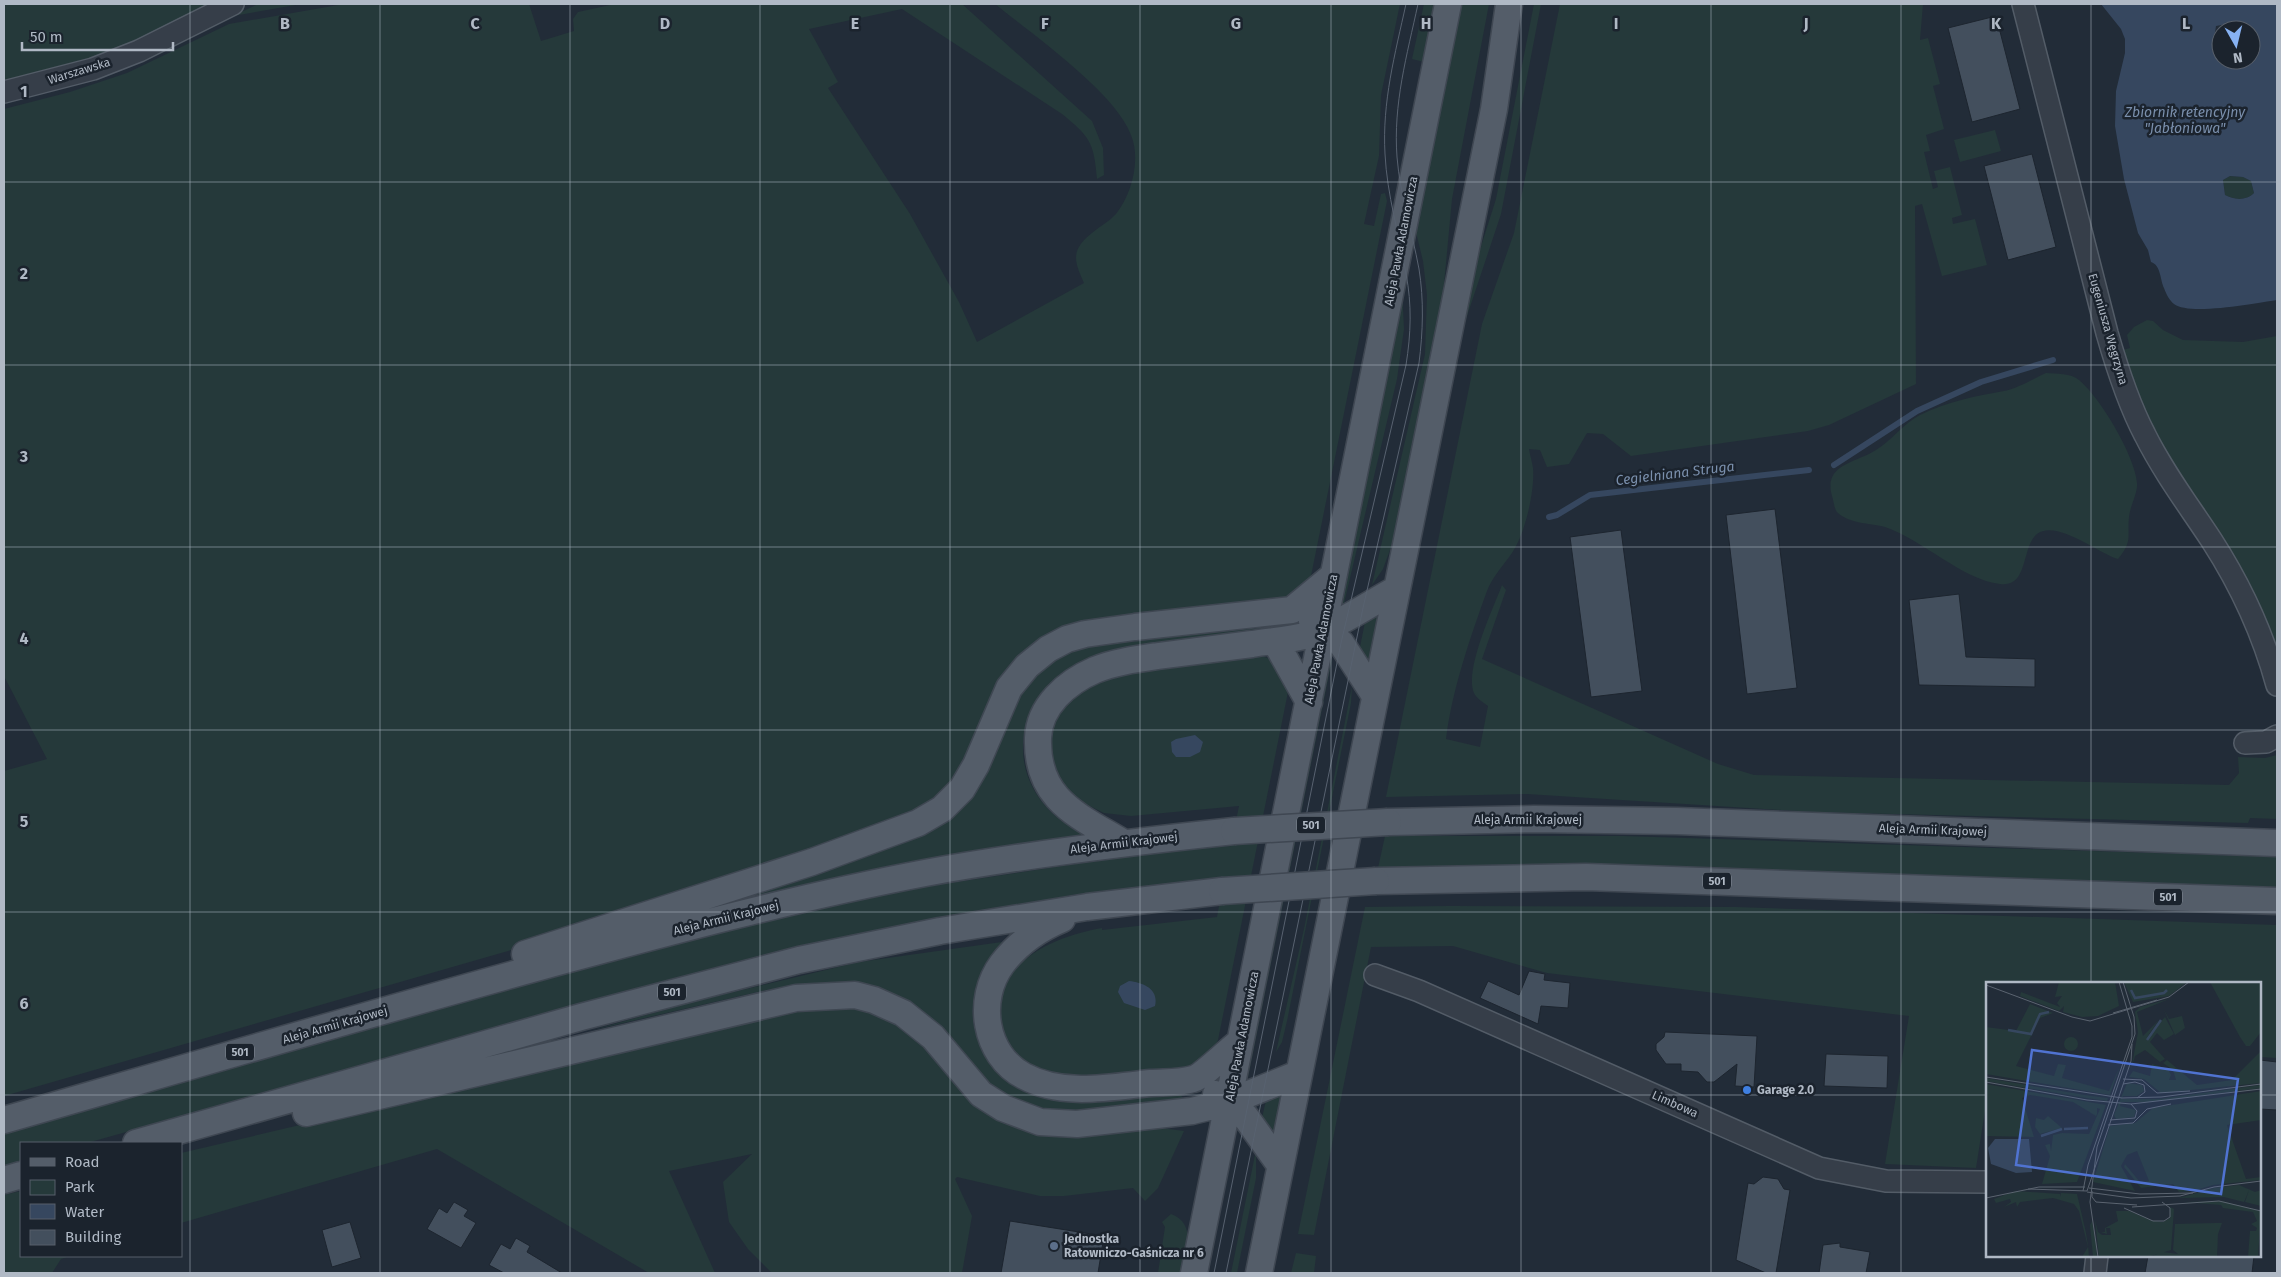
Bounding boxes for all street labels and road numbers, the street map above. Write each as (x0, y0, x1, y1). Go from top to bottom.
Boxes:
street label: Warszawska (46, 55, 112, 87)
street label: Aleja Pawła Adamowicza (1382, 175, 1420, 307)
street label: Eugeniusza Węgrzyna (2085, 272, 2131, 386)
street label: Aleja Pawła Adamowicza (1302, 573, 1340, 705)
street label: Aleja Armii Krajowej (1474, 813, 1582, 827)
road number: 501 (1297, 816, 1325, 834)
street label: Aleja Armii Krajowej (1879, 821, 1987, 839)
street label: Aleja Armii Krajowej (1069, 829, 1179, 857)
road number: 501 (1703, 872, 1731, 889)
road number: 501 (2154, 889, 2182, 906)
street label: Aleja Armii Krajowej (672, 898, 780, 938)
street label: Aleja Pawła Adamowicza (1223, 970, 1261, 1102)
road number: 501 (658, 984, 686, 1000)
street label: Aleja Armii Krajowej (281, 1003, 389, 1047)
road number: 501 (226, 1044, 254, 1060)
street label: Limbowa (1650, 1088, 1700, 1120)

